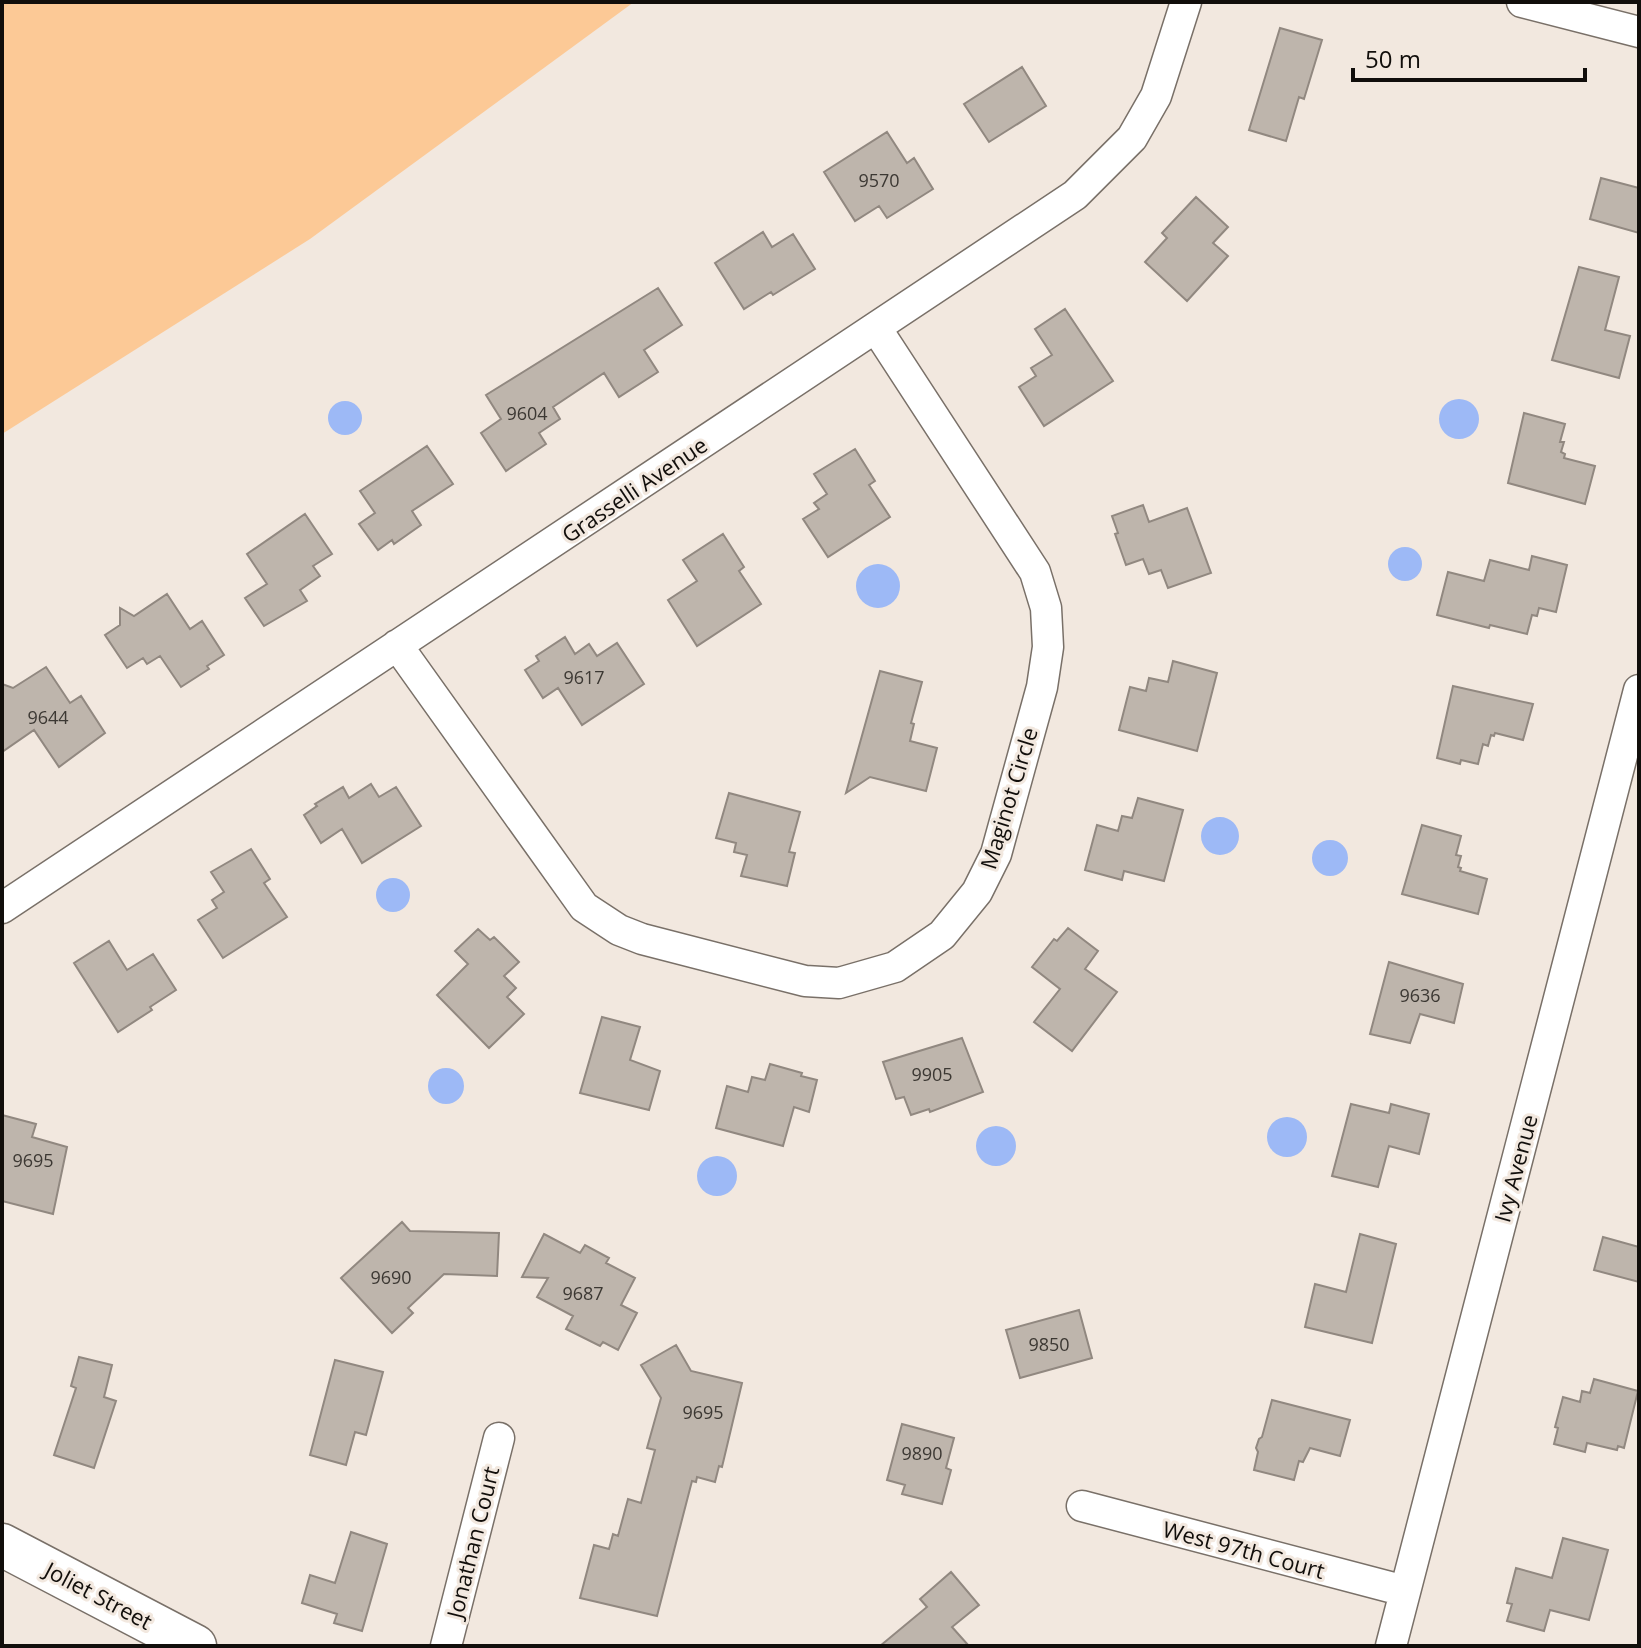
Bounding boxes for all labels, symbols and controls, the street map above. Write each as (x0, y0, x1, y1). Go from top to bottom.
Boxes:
scale bar (1353, 32, 1585, 82)
text: 50 m (1365, 42, 1421, 75)
house number: 9570 (858, 168, 900, 192)
house number: 9604 (506, 401, 548, 425)
street label: Grasselli Avenue (555, 429, 713, 549)
house number: 9617 (563, 665, 605, 689)
house number: 9644 (27, 705, 69, 729)
street label: Maginot Circle (972, 723, 1044, 873)
house number: 9636 (1399, 983, 1441, 1007)
house number: 9905 (911, 1062, 953, 1086)
street label: Ivy Avenue (1486, 1111, 1544, 1225)
house number: 9695 (12, 1148, 54, 1172)
house number: 9690 (370, 1265, 412, 1289)
house number: 9687 (562, 1281, 604, 1305)
house number: 9850 (1028, 1332, 1070, 1356)
house number: 9695 (682, 1400, 724, 1424)
house number: 9890 (901, 1441, 943, 1465)
street label: Jonathan Court (438, 1463, 505, 1623)
street label: West 97th Court (1160, 1513, 1328, 1585)
street label: Joliet Street (38, 1553, 158, 1636)

